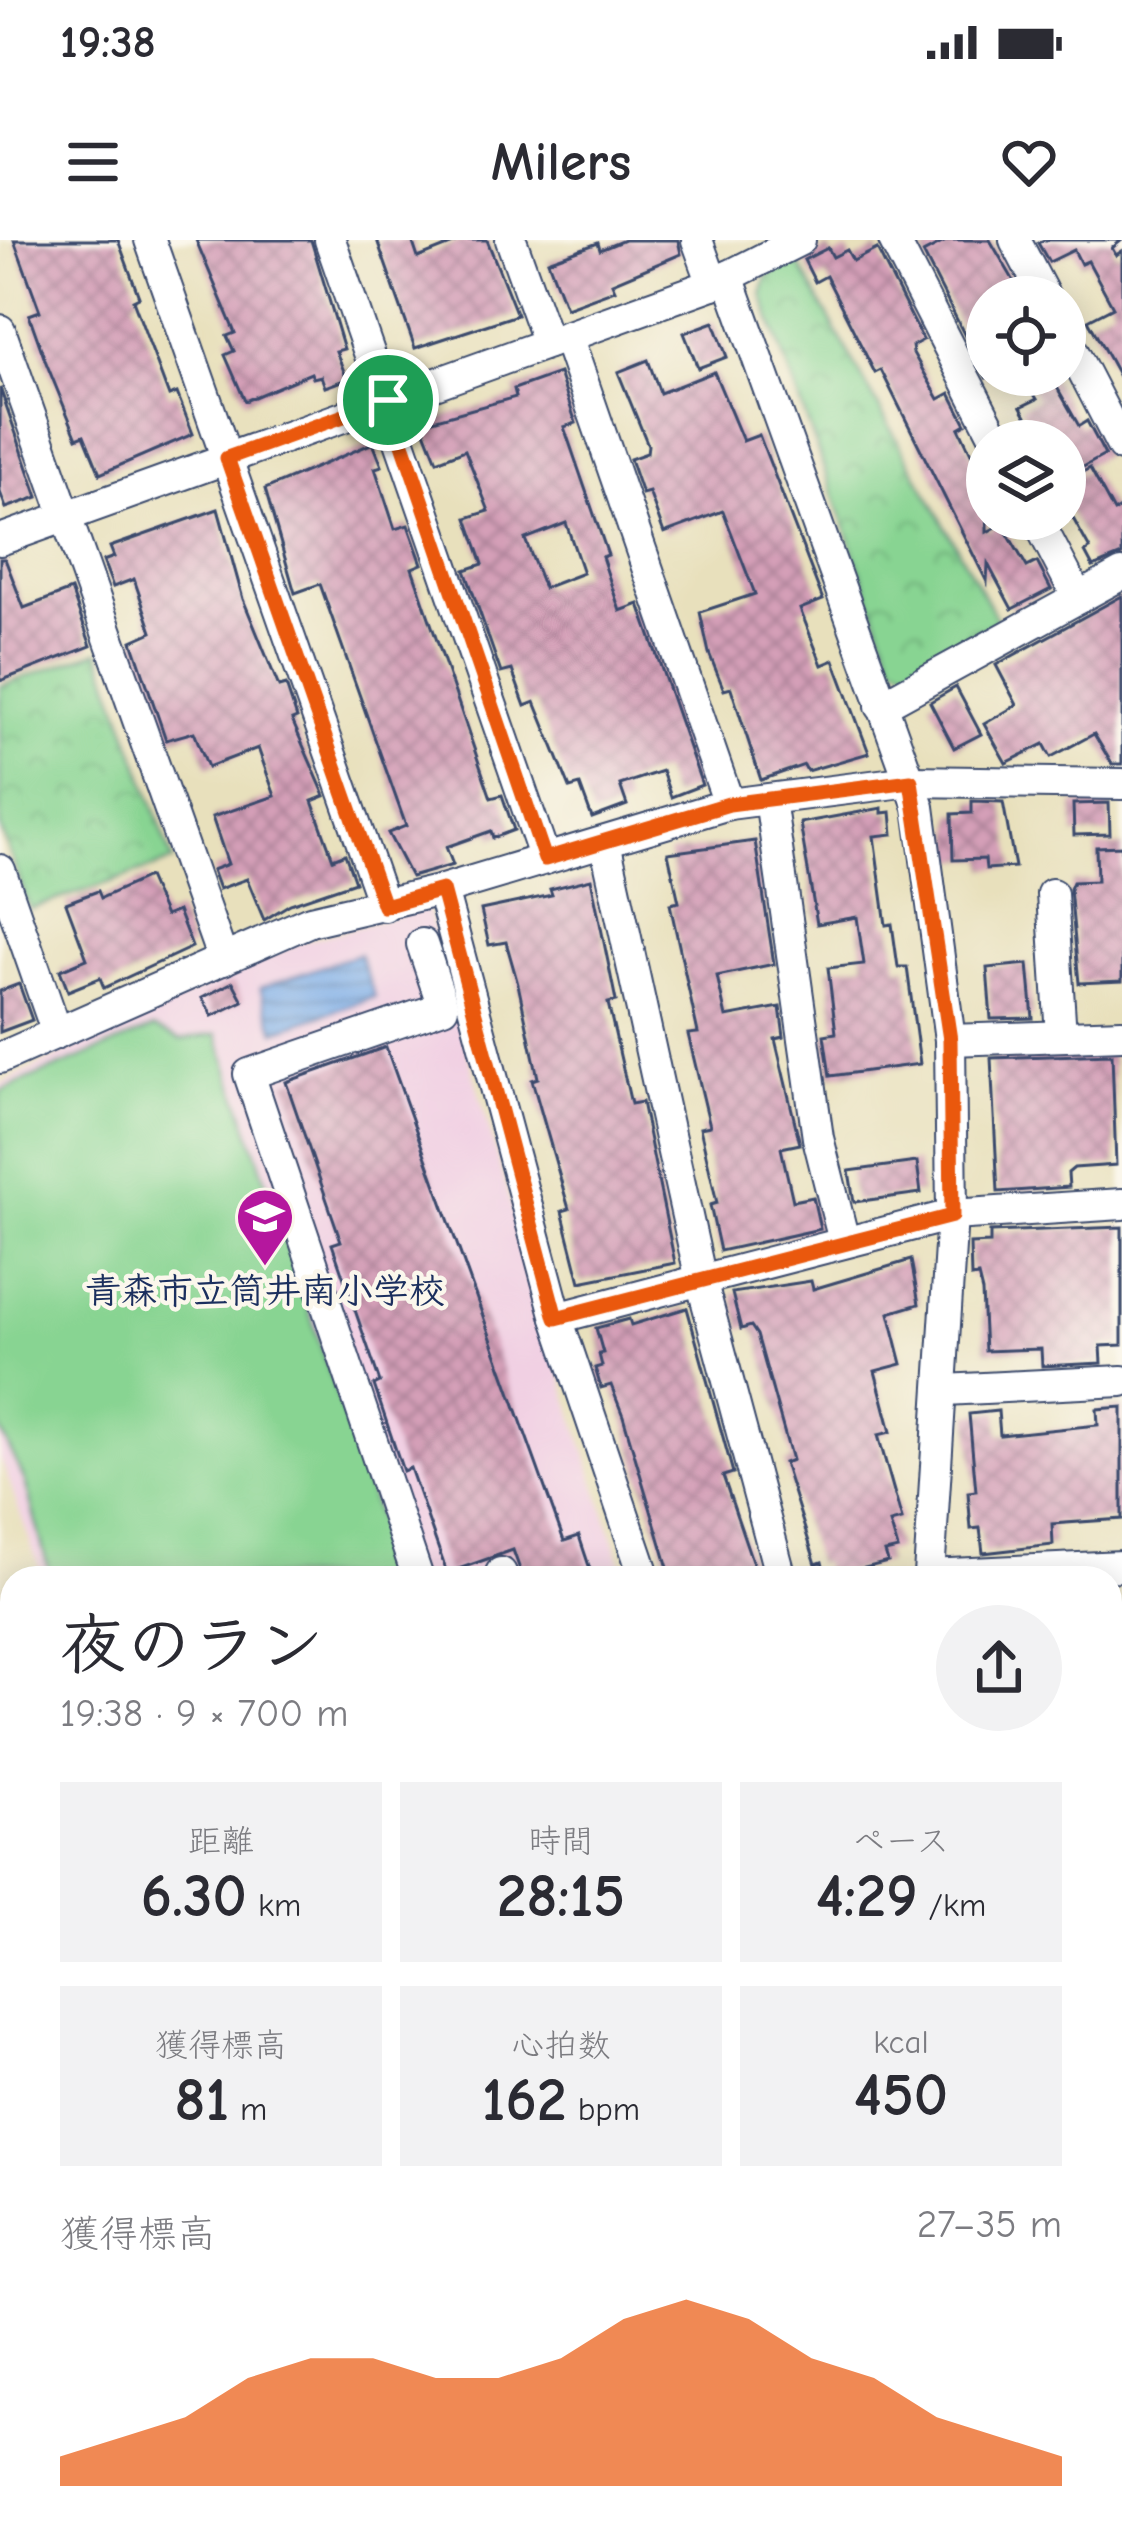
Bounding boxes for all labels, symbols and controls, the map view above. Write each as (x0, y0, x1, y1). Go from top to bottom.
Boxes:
text: 19:38 (60, 16, 156, 68)
icon: menu (60, 129, 126, 195)
icon: heart (996, 129, 1062, 195)
text: Milers (491, 131, 631, 194)
map controls (966, 276, 1086, 540)
button: locate (966, 276, 1086, 396)
pin (337, 349, 439, 451)
icon: arrive (355, 367, 421, 433)
button: layers (966, 420, 1086, 540)
school or university icon: 青森市立筒井南小学校 (234, 1186, 296, 1268)
place label: 青森市立筒井南小学校 (85, 1271, 445, 1312)
button: share (936, 1605, 1062, 1731)
text: 夜のラン (60, 1608, 324, 1684)
text: 19:38 · 9 × 700 m (60, 1691, 349, 1736)
text: 距離 (188, 1822, 254, 1860)
text: 時間 (528, 1822, 594, 1860)
text: ペース (852, 1822, 950, 1860)
text: 6.30 (141, 1862, 247, 1931)
text: 28:15 (497, 1862, 625, 1931)
text: 4:29 (816, 1862, 918, 1931)
text: km (247, 1886, 301, 1924)
text: /km (918, 1886, 986, 1924)
text: kcal (873, 2023, 929, 2061)
text: 獲得標高 (155, 2026, 287, 2064)
text: 心拍数 (512, 2026, 611, 2064)
text: 450 (854, 2061, 948, 2130)
text: 81 (175, 2066, 229, 2135)
text: 162 (482, 2066, 567, 2135)
text: m (229, 2090, 267, 2128)
text: bpm (567, 2090, 640, 2128)
text: 27–35 m (917, 2202, 1062, 2247)
text: 獲得標高 (60, 2212, 216, 2257)

